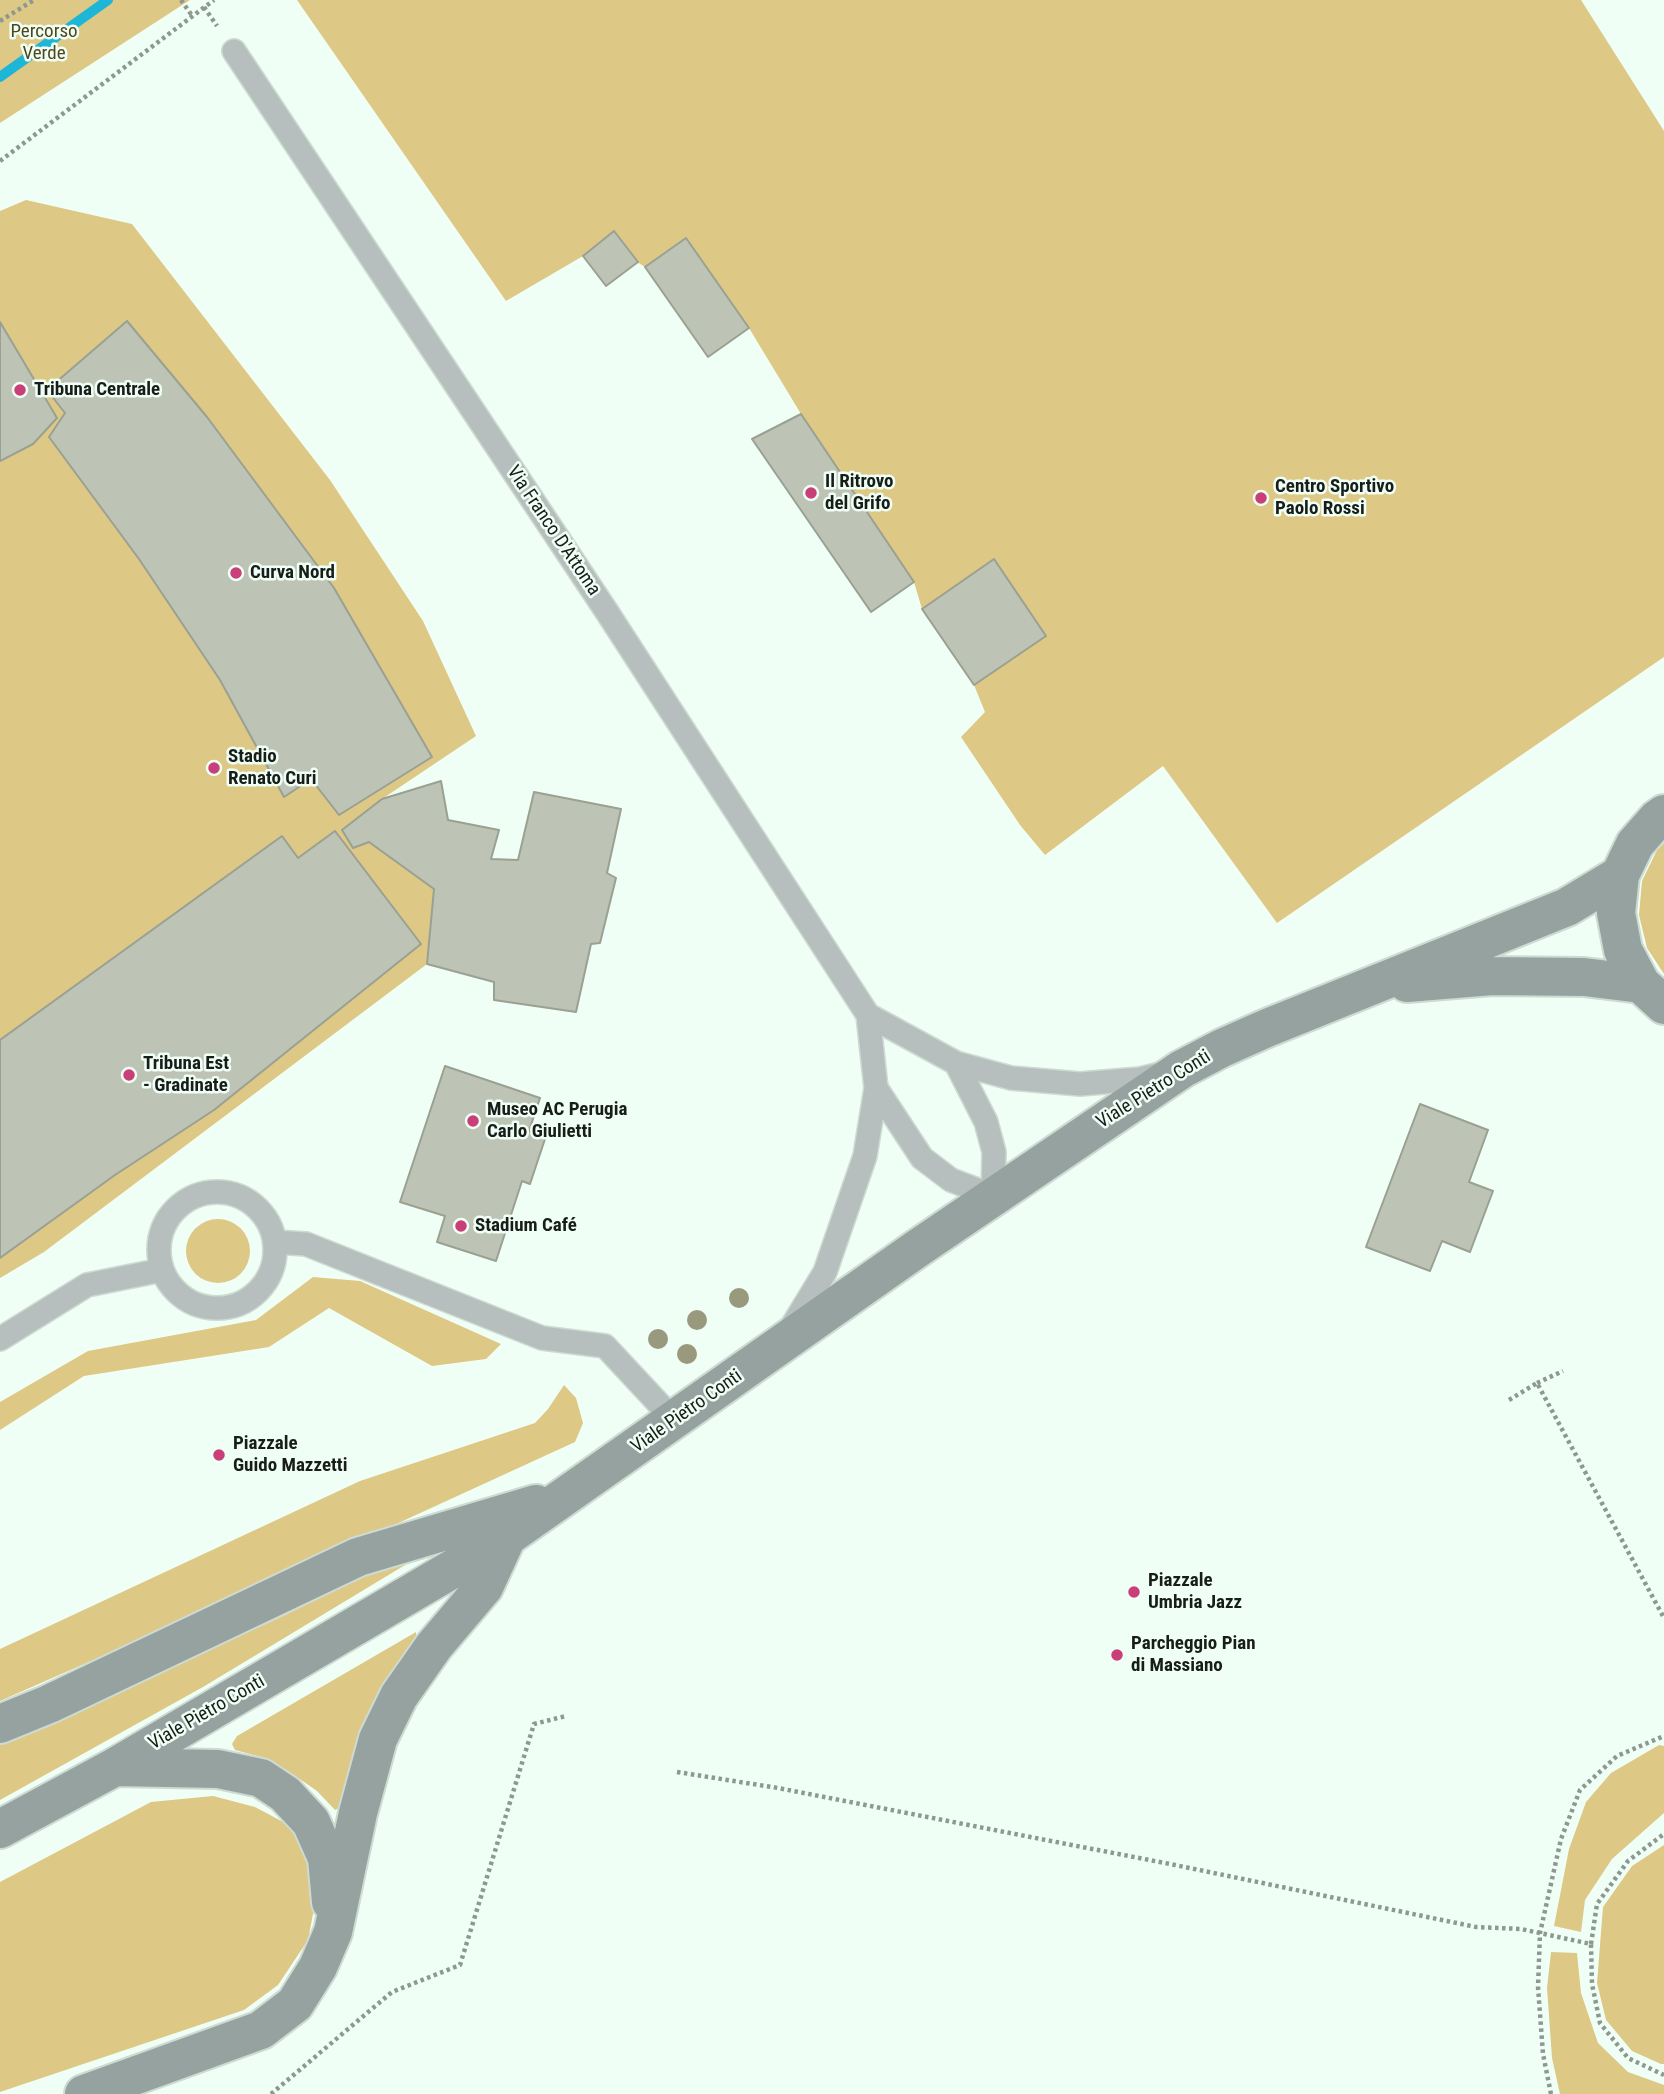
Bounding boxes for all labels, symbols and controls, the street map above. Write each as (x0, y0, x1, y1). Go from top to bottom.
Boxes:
park label: Percorso Verde (10, 21, 78, 65)
place label: Tribuna Centrale (34, 379, 160, 401)
marker: Tribuna Centrale (12, 382, 28, 398)
street label: Via Franco D'Attoma (501, 462, 605, 600)
place label: Il Ritrovo del Grifo (825, 471, 894, 515)
place label: Centro Sportivo Paolo Rossi (1275, 476, 1394, 520)
marker: Il Ritrovo del Grifo (803, 485, 819, 501)
marker: Centro Sportivo Paolo Rossi (1253, 490, 1269, 506)
place label: Curva Nord (250, 562, 335, 584)
marker: Curva Nord (228, 565, 244, 581)
place label: Stadio Renato Curi (228, 746, 317, 790)
marker: Stadio Renato Curi (206, 760, 222, 776)
street label: Viale Pietro Conti (1093, 1046, 1215, 1134)
place label: Tribuna Est - Gradinate (143, 1053, 229, 1097)
marker: Tribuna Est - Gradinate (121, 1067, 137, 1083)
place label: Museo AC Perugia Carlo Giulietti (487, 1099, 627, 1143)
marker: Museo AC Perugia Carlo Giulietti (465, 1113, 481, 1129)
place label: Stadium Café (475, 1215, 577, 1237)
marker: Stadium Café (453, 1218, 469, 1234)
street label: Viale Pietro Conti (627, 1365, 747, 1459)
place label: Piazzale Guido Mazzetti (233, 1433, 347, 1477)
marker: Piazzale Guido Mazzetti (211, 1447, 227, 1463)
place label: Piazzale Umbria Jazz (1148, 1570, 1242, 1614)
marker: Piazzale Umbria Jazz (1126, 1584, 1142, 1600)
place label: Parcheggio Pian di Massiano (1131, 1633, 1256, 1677)
marker: Parcheggio Pian di Massiano (1109, 1647, 1125, 1663)
street label: Viale Pietro Conti (145, 1671, 269, 1755)

